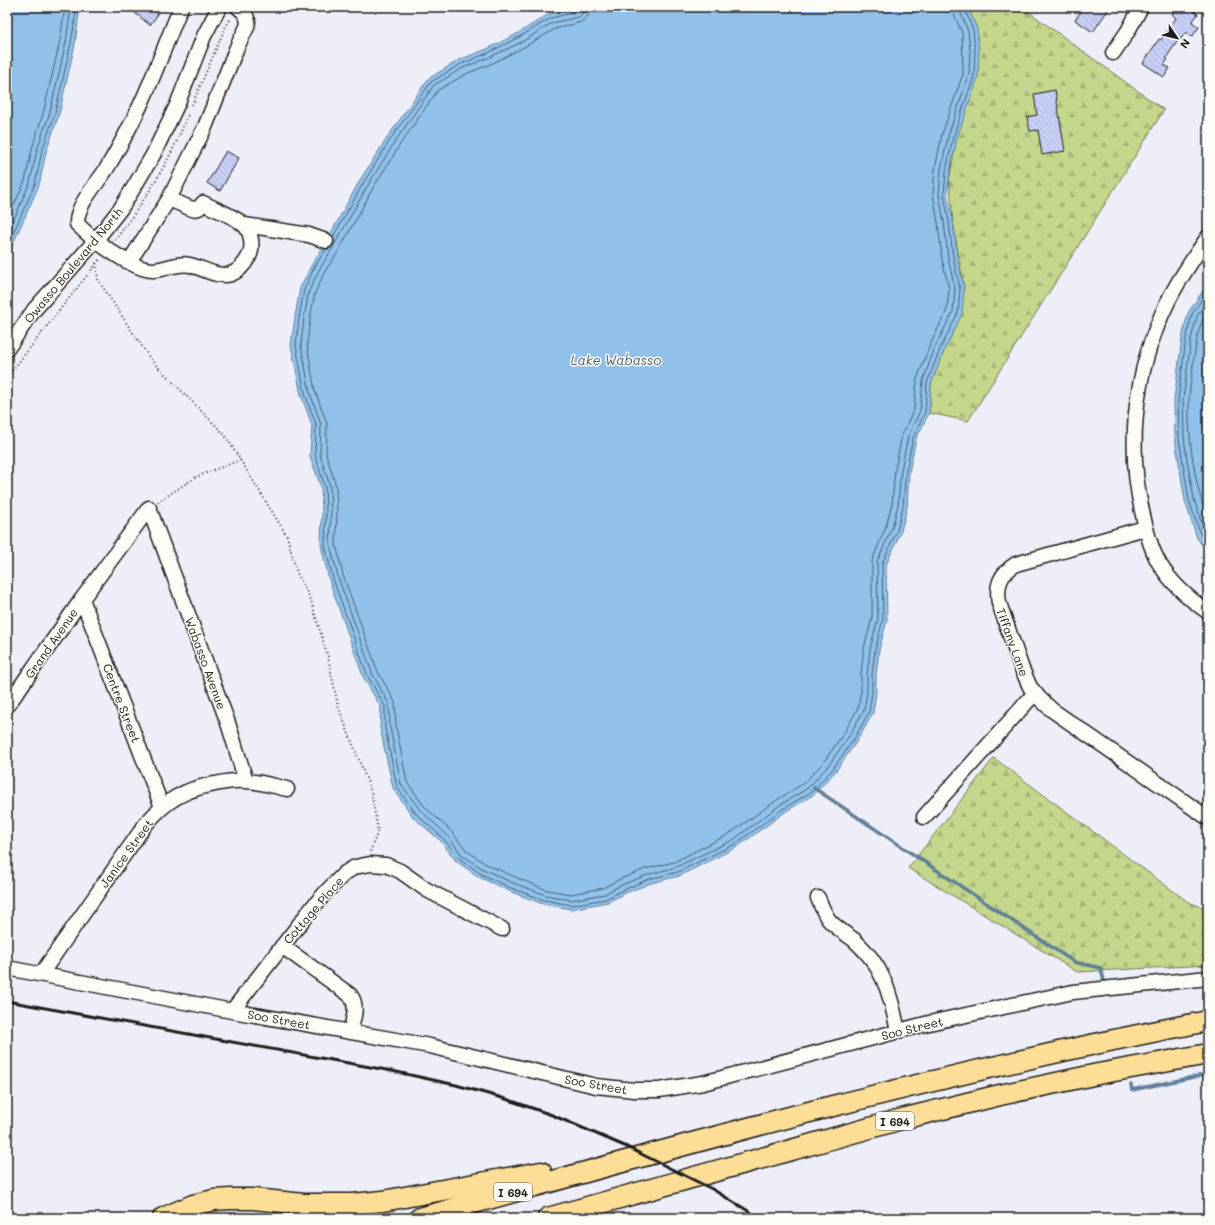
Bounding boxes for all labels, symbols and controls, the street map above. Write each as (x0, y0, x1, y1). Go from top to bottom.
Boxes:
north arrow (1157, 18, 1197, 58)
text: N (1177, 36, 1194, 52)
street label: Owasso Boulevard North (20, 204, 126, 326)
water label: Lake Wabasso (571, 351, 661, 368)
street label: Grand Avenue (21, 605, 81, 681)
street label: Tiffany Lane (993, 606, 1033, 678)
street label: Wabasso Avenue (182, 615, 230, 711)
street label: Centre Street (100, 661, 144, 745)
street label: Janice Street (96, 816, 156, 890)
street label: Cottage Place (279, 873, 347, 947)
street label: Soo Street (247, 1006, 311, 1032)
street label: Soo Street (879, 1013, 945, 1043)
street label: Soo Street (564, 1071, 628, 1097)
road number: I 694 (876, 1112, 914, 1130)
road number: I 694 (494, 1183, 532, 1201)

